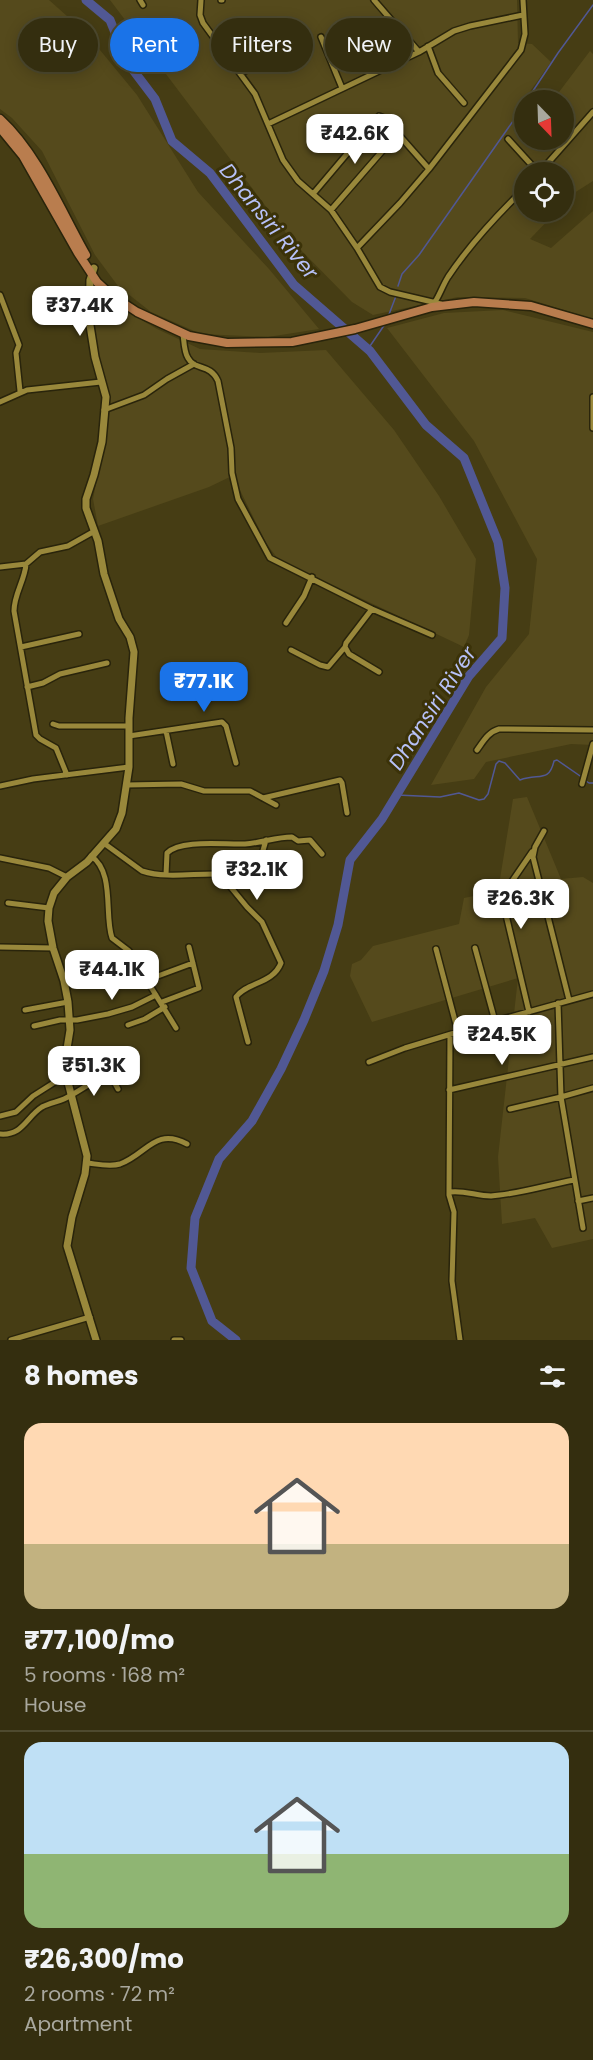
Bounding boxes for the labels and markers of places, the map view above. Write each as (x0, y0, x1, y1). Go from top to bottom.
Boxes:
pin: ₹42.6K (306, 114, 404, 165)
pin: ₹37.4K (31, 286, 129, 337)
pin: ₹77.1K (155, 662, 253, 713)
pin: ₹32.1K (208, 850, 306, 901)
pin: ₹26.3K (472, 879, 570, 930)
pin: ₹44.1K (63, 950, 161, 1001)
pin: ₹24.5K (453, 1015, 551, 1066)
pin: ₹51.3K (45, 1046, 143, 1097)

